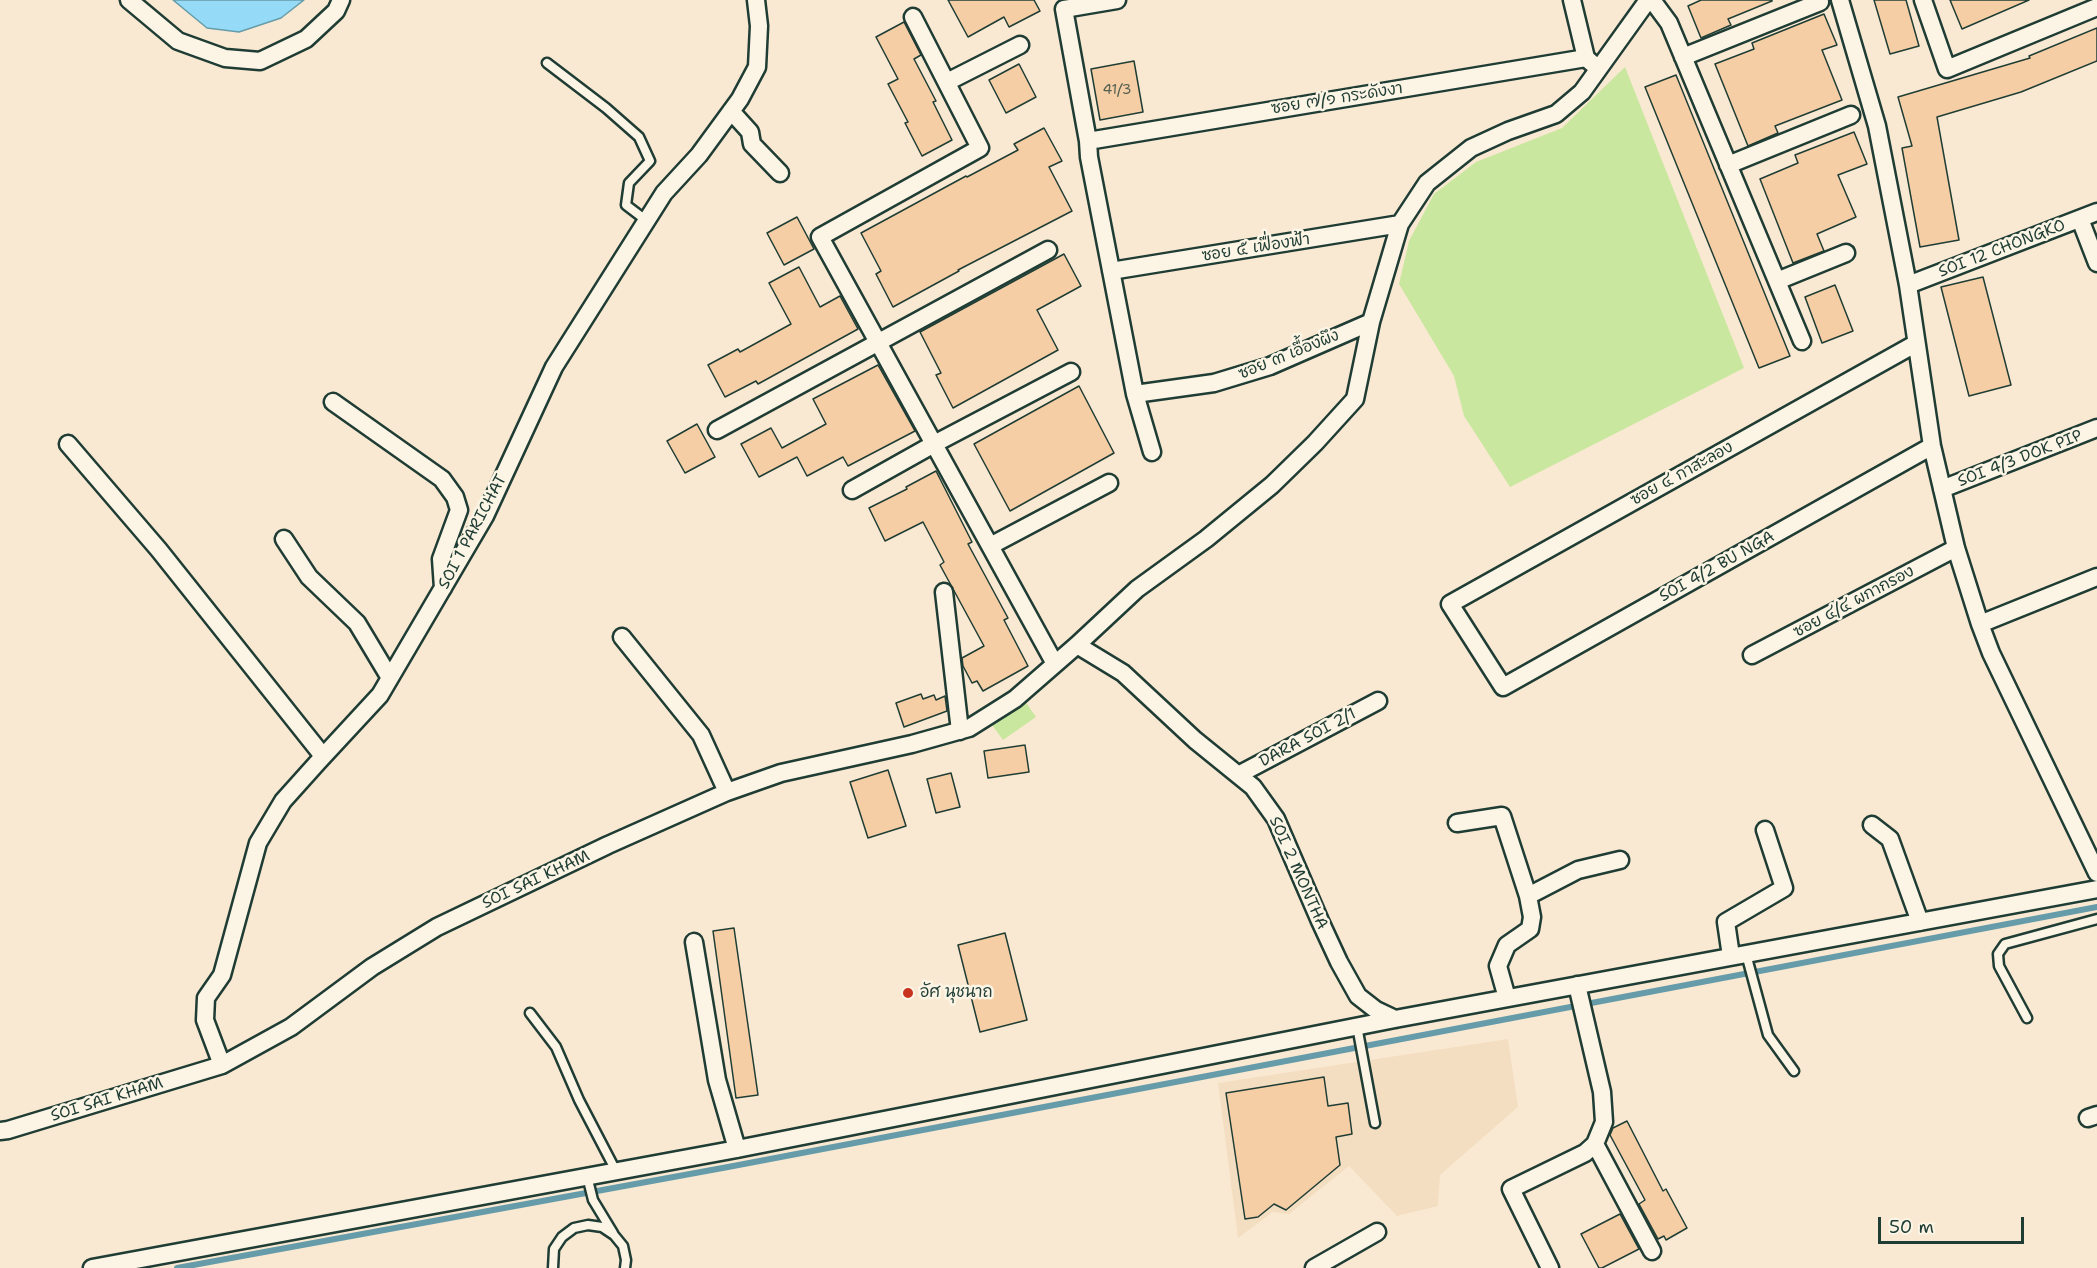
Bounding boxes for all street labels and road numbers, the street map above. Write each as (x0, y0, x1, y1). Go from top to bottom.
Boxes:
street label: ซอย ๗/๑ กระดังงา (1270, 79, 1404, 119)
street label: SOI 12 CHONGKO (1936, 216, 2068, 282)
street label: ซอย ๕ เฟื่องฟ้า (1201, 230, 1311, 266)
street label: ซอย ๓ เอื้องผึง (1236, 326, 1342, 384)
street label: SOI 4/3 DOK PIP (1955, 426, 2085, 492)
street label: ซอย ๔ กาสะลอง (1627, 438, 1737, 510)
street label: SOI 1 PARICHAT (435, 471, 511, 593)
street label: SOI 4/2 BU NGA (1656, 527, 1778, 607)
street label: ซอย ๔/๔ ผกากรอง (1790, 562, 1918, 642)
street label: DARA SOI 2/1 (1256, 704, 1360, 772)
street label: SOI 2 MONTHA (1264, 814, 1332, 932)
street label: SOI SAI KHAM (479, 847, 593, 913)
street label: SOI SAI KHAM (48, 1074, 166, 1126)

